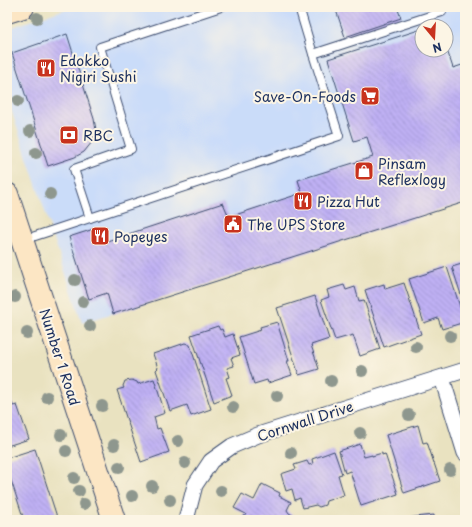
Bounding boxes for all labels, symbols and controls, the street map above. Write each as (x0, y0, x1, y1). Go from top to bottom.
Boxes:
north arrow (414, 18, 454, 58)
text: N (430, 39, 444, 58)
place label: Edokko Nigiri Sushi (60, 50, 136, 87)
restaurant icon: Edokko Nigiri Sushi (35, 57, 57, 79)
supermarket icon: Save-On-Foods (359, 85, 381, 107)
place label: Save-On-Foods (254, 86, 356, 107)
bank icon: RBC (58, 124, 80, 146)
place label: RBC (83, 125, 113, 146)
place label: Pinsam Reflexlogy (378, 153, 446, 190)
shop icon: Pinsam Reflexlogy (353, 160, 375, 182)
restaurant icon: Pizza Hut (292, 190, 314, 212)
place label: Pizza Hut (317, 191, 380, 212)
public building icon: The UPS Store (222, 213, 244, 235)
place label: The UPS Store (247, 214, 345, 235)
restaurant icon: Popeyes (89, 225, 111, 247)
place label: Popeyes (114, 226, 167, 247)
street label: Number 1 Road (34, 306, 86, 408)
street label: Cornwall Drive (254, 396, 356, 446)

